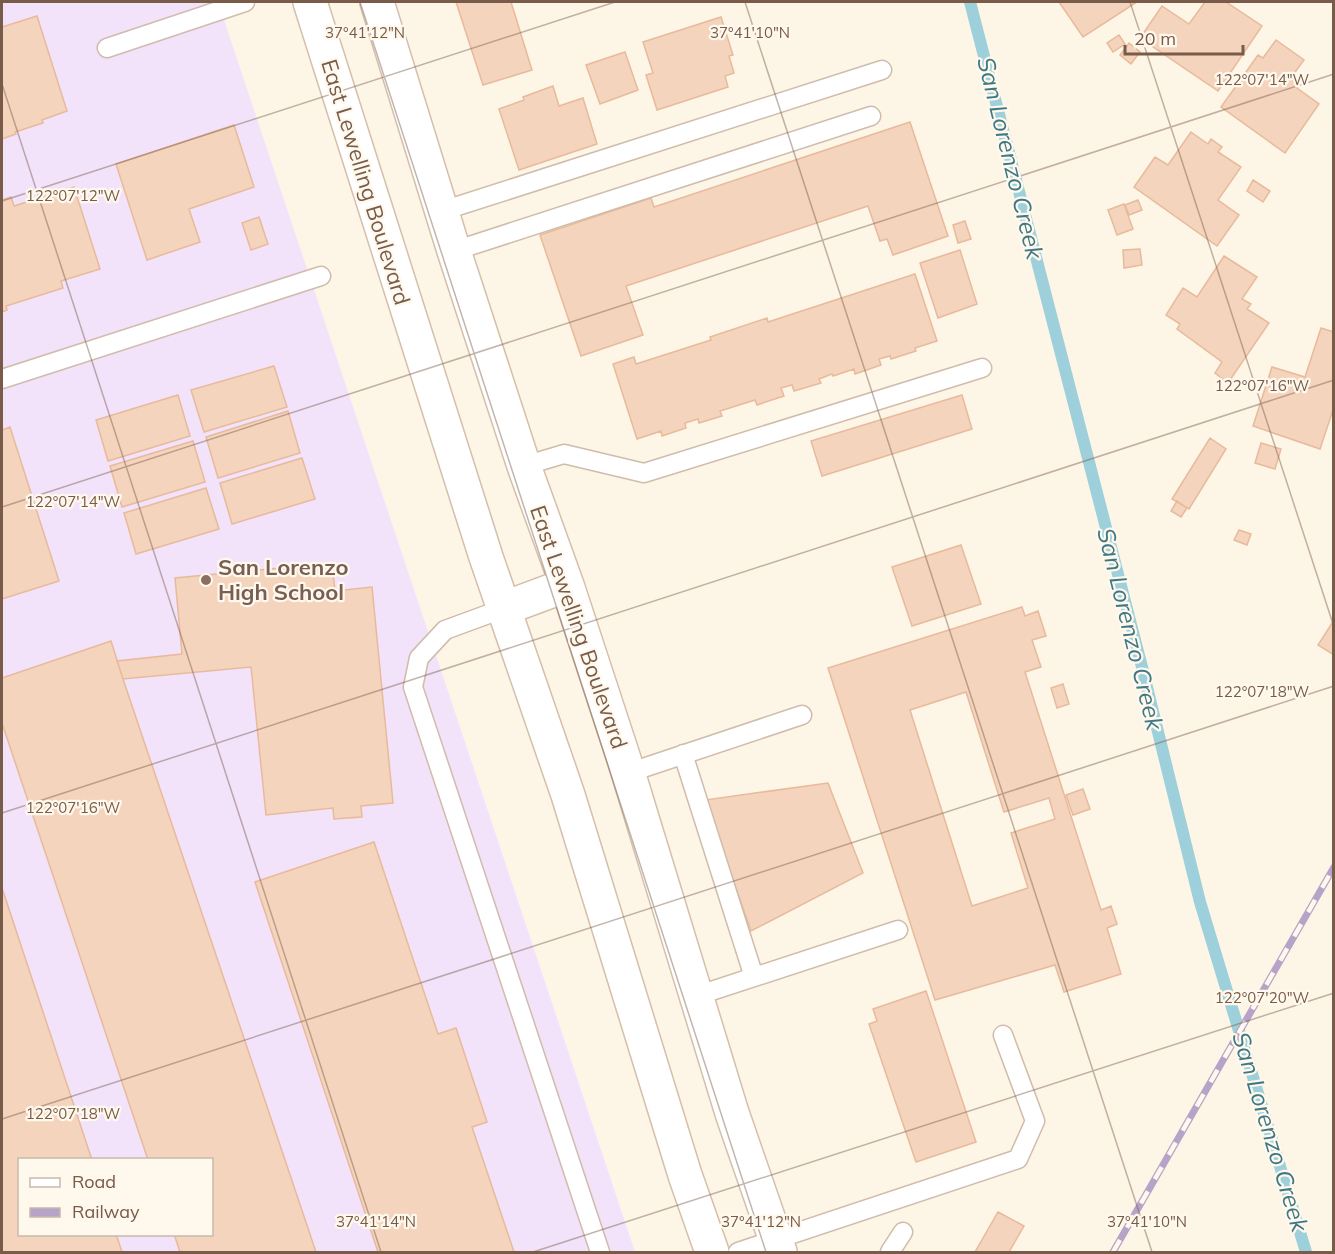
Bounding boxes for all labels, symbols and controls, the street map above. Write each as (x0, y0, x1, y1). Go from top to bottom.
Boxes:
scale bar (1125, 18, 1244, 56)
text: 37°41'12"N (325, 23, 405, 42)
text: 37°41'10"N (710, 23, 790, 42)
text: 20 m (1134, 27, 1176, 50)
water label: San Lorenzo Creek (971, 53, 1051, 263)
street label: East Lewelling Boulevard (315, 56, 417, 308)
text: 122°07'14"W (1215, 70, 1310, 89)
text: 122°07'12"W (26, 186, 121, 205)
text: 122°07'16"W (1215, 376, 1310, 395)
text: 122°07'14"W (26, 492, 121, 511)
street label: East Lewelling Boulevard (524, 502, 634, 752)
water label: San Lorenzo Creek (1091, 524, 1171, 734)
place label: San Lorenzo High School (218, 553, 349, 606)
marker: San Lorenzo High School (199, 573, 213, 587)
text: 122°07'18"W (1215, 682, 1310, 701)
text: 122°07'16"W (26, 798, 121, 817)
text: 122°07'20"W (1215, 988, 1310, 1007)
water label: San Lorenzo Creek (1226, 1028, 1316, 1236)
text: 122°07'18"W (26, 1104, 121, 1123)
legend (18, 1158, 213, 1236)
text: Road (72, 1170, 116, 1193)
text: Railway (72, 1200, 140, 1223)
text: 37°41'14"N (336, 1212, 416, 1231)
text: 37°41'12"N (721, 1212, 801, 1231)
text: 37°41'10"N (1107, 1212, 1187, 1231)

